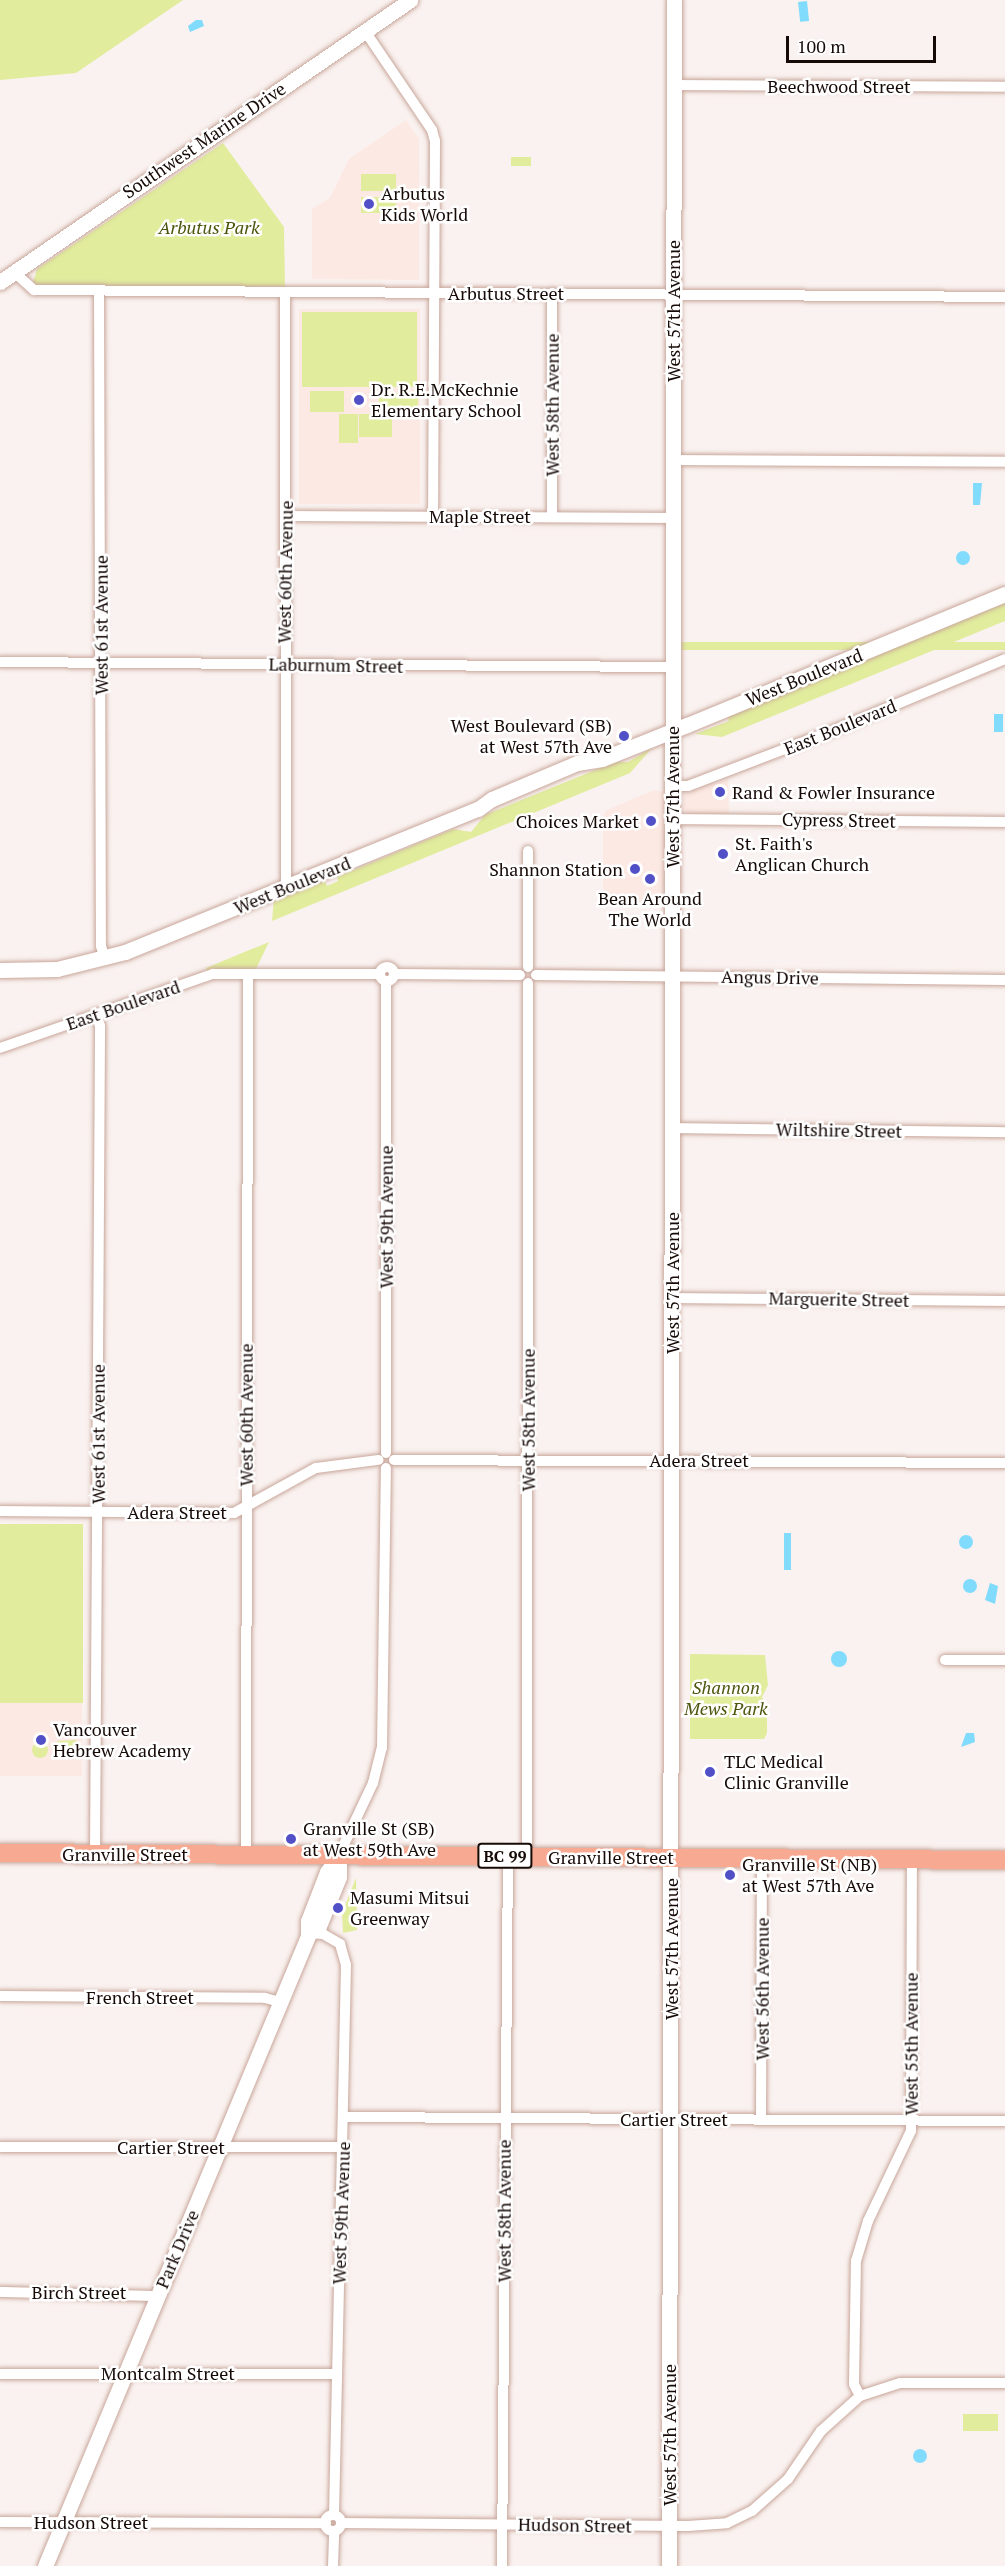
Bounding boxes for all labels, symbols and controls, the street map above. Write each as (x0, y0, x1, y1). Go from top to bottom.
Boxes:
scale bar (789, 24, 939, 62)
text: 100 m (797, 34, 846, 58)
street label: Beechwood Street (767, 75, 911, 97)
street label: Southwest Marine Drive (118, 77, 290, 203)
place label: Arbutus Kids World (381, 183, 468, 226)
marker: Arbutus Kids World (362, 197, 376, 211)
park label: Arbutus Park (158, 216, 260, 238)
street label: West 57th Avenue (662, 240, 684, 382)
street label: Arbutus Street (448, 282, 564, 304)
street label: West 58th Avenue (541, 333, 563, 477)
place label: Dr. R.E.McKechnie Elementary School (371, 379, 522, 422)
marker: Dr. R.E.McKechnie Elementary School (352, 393, 366, 407)
street label: West 60th Avenue (273, 500, 297, 644)
street label: Maple Street (429, 505, 531, 527)
street label: West 61st Avenue (90, 555, 112, 695)
street label: West Boulevard (742, 644, 866, 710)
street label: Laburnum Street (268, 653, 404, 677)
street label: East Boulevard (781, 695, 899, 759)
place label: West Boulevard (SB) at West 57th Ave (450, 715, 612, 758)
street label: West 57th Avenue (661, 726, 683, 868)
marker: West Boulevard (SB) at West 57th Ave (617, 729, 631, 743)
place label: Rand & Fowler Insurance (732, 781, 935, 803)
marker: Rand & Fowler Insurance (713, 785, 727, 799)
street label: Cypress Street (782, 808, 896, 832)
place label: Choices Market (516, 810, 639, 832)
marker: Choices Market (644, 814, 658, 828)
place label: St. Faith's Anglican Church (735, 833, 869, 876)
marker: St. Faith's Anglican Church (716, 847, 730, 861)
street label: West Boulevard (230, 852, 354, 918)
place label: Shannon Station (489, 858, 623, 880)
marker: Shannon Station (628, 862, 642, 876)
marker: Bean Around The World (643, 872, 657, 886)
place label: Bean Around The World (598, 888, 702, 930)
street label: Angus Drive (721, 965, 819, 989)
street label: East Boulevard (63, 975, 183, 1035)
street label: Wiltshire Street (776, 1118, 902, 1142)
street label: West 59th Avenue (375, 1145, 397, 1289)
street label: West 57th Avenue (661, 1212, 683, 1354)
street label: Marguerite Street (768, 1287, 910, 1311)
street label: West 60th Avenue (235, 1343, 257, 1487)
street label: West 58th Avenue (517, 1348, 539, 1492)
street label: West 61st Avenue (87, 1364, 109, 1504)
street label: Adera Street (649, 1449, 749, 1471)
street label: Adera Street (127, 1501, 227, 1523)
park label: Shannon Mews Park (684, 1677, 768, 1720)
place label: Vancouver Hebrew Academy (53, 1719, 191, 1762)
marker: Vancouver Hebrew Academy (34, 1733, 48, 1747)
place label: TLC Medical Clinic Granville (724, 1751, 849, 1794)
marker: TLC Medical Clinic Granville (701, 1763, 719, 1781)
place label: Granville St (SB) at West 59th Ave (303, 1818, 436, 1860)
marker: Granville St (SB) at West 59th Ave (284, 1832, 298, 1846)
street label: Granville Street (62, 1843, 188, 1865)
road number: BC 99 (476, 1843, 534, 1869)
street label: Granville Street (548, 1846, 674, 1868)
place label: Granville St (NB) at West 57th Ave (742, 1854, 877, 1896)
marker: Granville St (NB) at West 57th Ave (723, 1868, 737, 1882)
street label: West 57th Avenue (660, 1878, 682, 2020)
place label: Masumi Mitsui Greenway (350, 1887, 469, 1930)
marker: Masumi Mitsui Greenway (331, 1901, 345, 1915)
street label: West 56th Avenue (751, 1917, 773, 2061)
street label: West 55th Avenue (900, 1972, 922, 2116)
street label: French Street (86, 1986, 194, 2008)
street label: Cartier Street (620, 2108, 728, 2130)
street label: Cartier Street (117, 2136, 225, 2158)
street label: West 58th Avenue (493, 2139, 515, 2283)
street label: West 59th Avenue (328, 2141, 354, 2285)
street label: Park Drive (151, 2206, 203, 2292)
street label: Birch Street (32, 2281, 126, 2303)
street label: Montcalm Street (101, 2362, 235, 2384)
street label: West 57th Avenue (658, 2364, 680, 2506)
street label: Hudson Street (34, 2511, 148, 2533)
street label: Hudson Street (518, 2513, 632, 2537)

